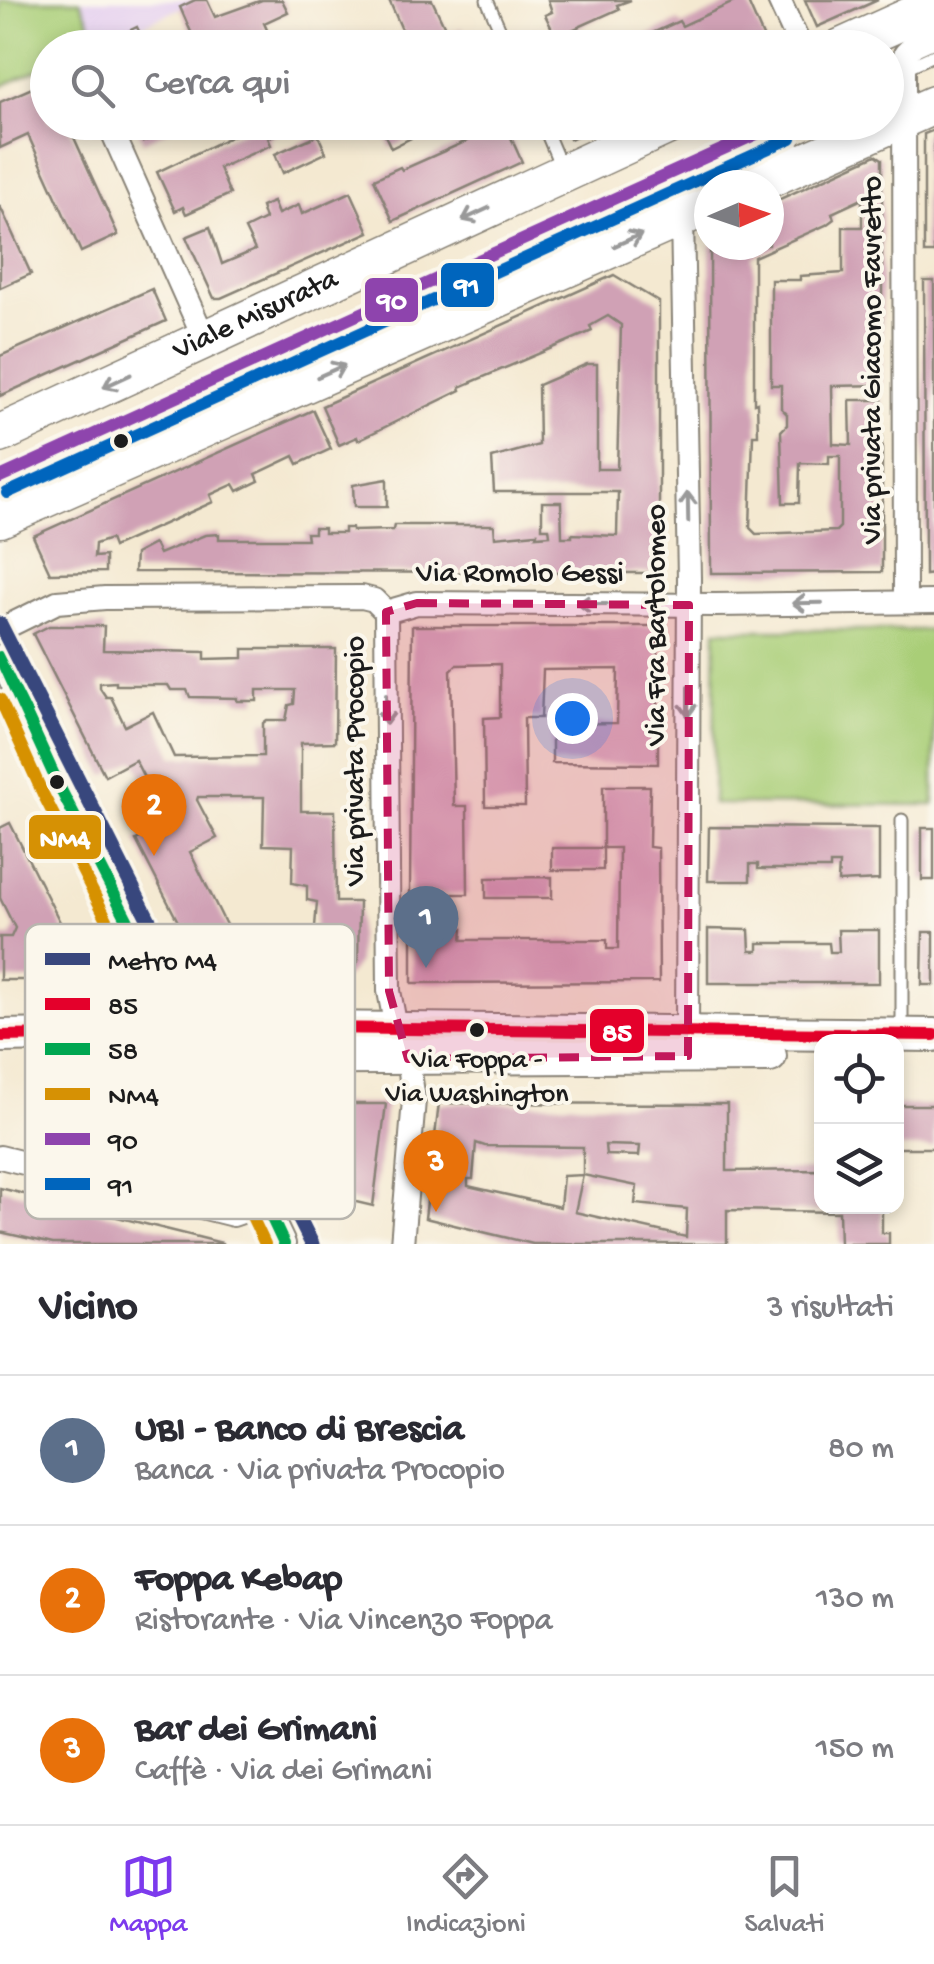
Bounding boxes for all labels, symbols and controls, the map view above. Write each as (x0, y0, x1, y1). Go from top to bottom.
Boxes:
search box (30, 30, 904, 140)
icon: search (65, 58, 120, 113)
text: Cerca qui (145, 63, 290, 107)
north arrow (694, 170, 784, 260)
street label: Via privata Giacomo Favretto (857, 176, 892, 545)
one-way arrow (462, 205, 492, 224)
one-way arrow (612, 230, 643, 248)
line badge: 91 (439, 261, 496, 309)
street label: Viale Misurata (167, 262, 345, 369)
text: 91 (452, 272, 480, 305)
line badge: 90 (363, 276, 420, 324)
text: 90 (375, 287, 407, 320)
one-way arrow (315, 361, 346, 379)
one-way arrow (102, 373, 133, 391)
unlabelled marker (111, 431, 131, 451)
one-way arrow (678, 492, 698, 524)
street label: Via Fra Bartolomeo (641, 504, 676, 747)
street label: Via Romolo Gessi (415, 558, 624, 593)
one-way arrow (576, 594, 608, 614)
one-way arrow (792, 594, 824, 613)
street label: Via privata Procopio (340, 636, 375, 887)
one-way arrow (678, 686, 698, 718)
one-way arrow (376, 692, 396, 725)
your location (547, 693, 598, 744)
unlabelled marker (47, 772, 67, 792)
pin: 2 (122, 774, 186, 856)
line badge: NM4 (27, 813, 103, 861)
text: NM4 (40, 825, 91, 858)
pin: 1 (394, 886, 458, 968)
legend (25, 924, 355, 1219)
text: Metro M4 (108, 947, 217, 980)
text: 85 (108, 992, 138, 1025)
line badge: 85 (588, 1007, 646, 1055)
text: 85 (602, 1019, 632, 1052)
marker: Via Foppa - Via Washington (467, 1020, 487, 1040)
map controls (814, 1034, 904, 1214)
button: locate (814, 1034, 904, 1124)
text: 58 (108, 1037, 138, 1070)
place label: Via Foppa - Via Washington (384, 1045, 569, 1112)
text: NM4 (108, 1082, 159, 1115)
button: layers (814, 1124, 904, 1214)
text: 90 (107, 1127, 138, 1160)
pin: 3 (404, 1130, 468, 1212)
text: 91 (107, 1172, 133, 1205)
text: Vicino (40, 1285, 138, 1334)
text: 3 risultati (767, 1290, 894, 1328)
text: UBI - Banco di Brescia (135, 1409, 464, 1453)
text: 1 (66, 1431, 79, 1469)
text: 80 m (828, 1431, 894, 1469)
text: Banca · Via privata Procopio (135, 1453, 505, 1491)
text: Foppa Kebap (135, 1559, 342, 1603)
text: 2 (65, 1581, 80, 1619)
text: 130 m (816, 1581, 894, 1619)
text: Ristorante · Via Vincenzo Foppa (135, 1603, 552, 1641)
text: Bar dei Grimani (135, 1709, 377, 1753)
text: 3 (64, 1731, 81, 1769)
text: 150 m (816, 1731, 894, 1769)
text: Caffè · Via dei Grimani (135, 1753, 432, 1791)
tab: Mappa (109, 1849, 187, 1942)
tab: Indicazioni (406, 1849, 526, 1942)
tab: Salvati (745, 1849, 825, 1942)

